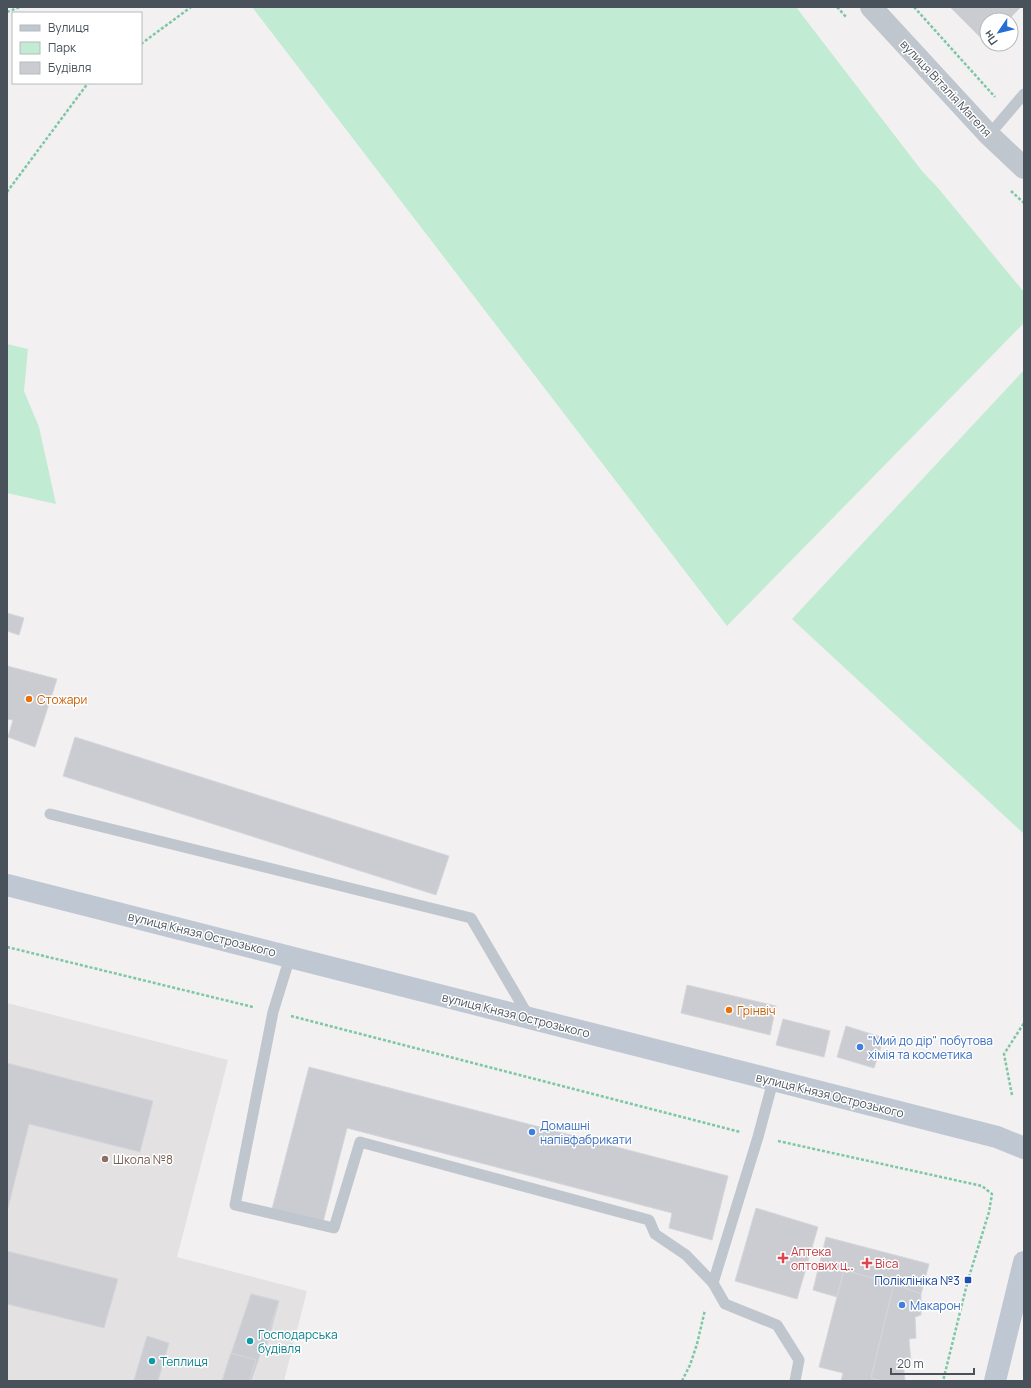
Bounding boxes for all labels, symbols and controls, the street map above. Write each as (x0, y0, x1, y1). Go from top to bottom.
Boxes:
legend (12, 12, 142, 84)
north arrow (979, 12, 1019, 52)
text: Вулиця (48, 19, 89, 36)
text: Пн (980, 28, 1001, 48)
street label: вулиця Віталія Магеля (896, 36, 996, 140)
text: Парк (48, 39, 77, 56)
text: Будівля (48, 59, 91, 76)
place label: Стожари (37, 691, 87, 708)
marker: Стожари (24, 694, 34, 704)
street label: вулиця Князя Острозького (126, 907, 278, 961)
street label: вулиця Князя Острозького (440, 988, 592, 1042)
place label: Грінвіч (737, 1002, 776, 1019)
marker: Грінвіч (724, 1005, 734, 1015)
place label: "Мий до дір" побутова хімія та косметика (868, 1032, 993, 1063)
marker: "Мий до дір" побутова хімія та косметика (855, 1042, 865, 1052)
street label: вулиця Князя Острозького (754, 1068, 906, 1122)
place label: Домашні напівфабрикати (540, 1117, 632, 1148)
marker: Домашні напівфабрикати (527, 1127, 537, 1137)
place label: Школа №8 (113, 1151, 173, 1168)
marker: Школа №8 (100, 1154, 110, 1164)
place label: Аптека оптових ц‥ (791, 1243, 854, 1274)
marker: Аптека оптових ц‥ (778, 1253, 788, 1263)
place label: Віса (875, 1255, 898, 1272)
marker: Віса (862, 1258, 872, 1268)
place label: Поліклініка №3 (875, 1272, 960, 1289)
marker: Поліклініка №3 (963, 1275, 973, 1285)
place label: Макарон (910, 1297, 961, 1314)
marker: Макарон (897, 1300, 907, 1310)
place label: Господарська будівля (258, 1326, 338, 1357)
marker: Господарська будівля (245, 1336, 255, 1346)
scale bar (891, 1350, 974, 1376)
place label: Теплиця (160, 1353, 208, 1370)
text: 20 m (897, 1355, 924, 1372)
marker: Теплиця (147, 1356, 157, 1366)

